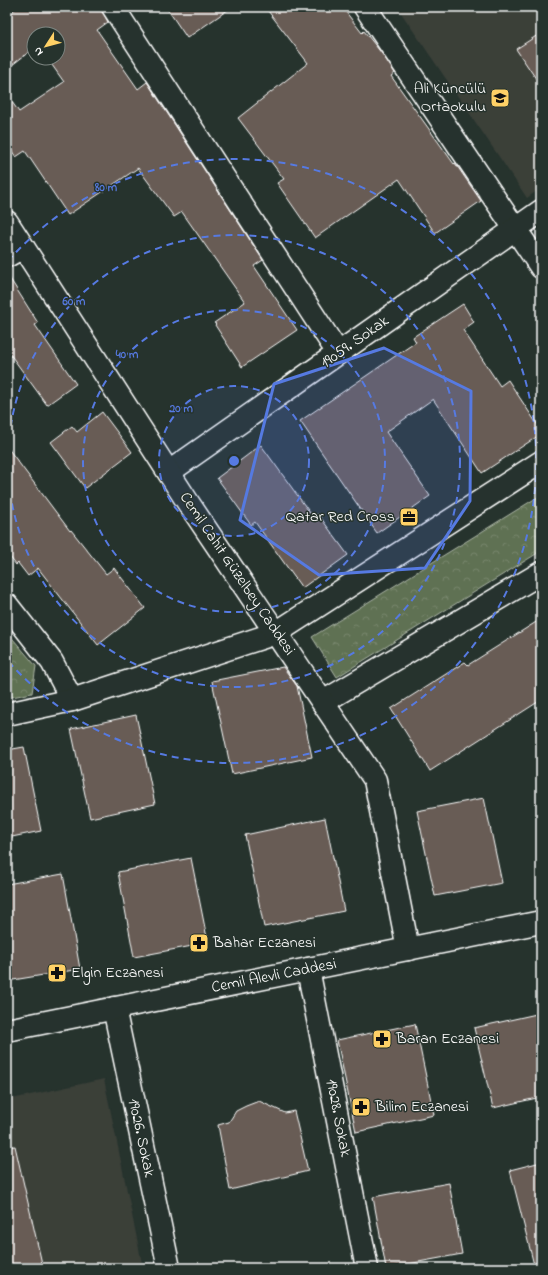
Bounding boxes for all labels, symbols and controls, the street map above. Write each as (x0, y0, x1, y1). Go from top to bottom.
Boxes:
north arrow (26, 26, 66, 66)
text: N (30, 44, 47, 59)
place label: Ali Küncülü Ortaokulu (414, 77, 486, 119)
school or university icon: Ali Küncülü Ortaokulu (489, 87, 511, 109)
text: 80 m (94, 179, 118, 197)
text: 60 m (62, 293, 86, 311)
street label: 19059. Sokak (316, 309, 395, 374)
text: 40 m (115, 346, 139, 364)
text: 20 m (168, 400, 193, 418)
centre of rings (227, 454, 241, 468)
street label: Cemil Cahit Güzelbey Caddesi (173, 487, 301, 661)
place label: Qatar Red Cross (286, 505, 395, 529)
office icon: Qatar Red Cross (398, 506, 420, 528)
place label: Bahar Eczanesi (212, 931, 316, 955)
pharmacy icon: Bahar Eczanesi (188, 932, 210, 954)
street label: Cemil Alevli Caddesi (209, 952, 339, 1000)
place label: Elgin Eczanesi (71, 961, 164, 985)
pharmacy icon: Elgin Eczanesi (46, 962, 68, 984)
place label: Baran Eczanesi (395, 1027, 499, 1051)
pharmacy icon: Baran Eczanesi (371, 1028, 393, 1050)
street label: 19028. Sokak (319, 1077, 357, 1160)
place label: Bilim Eczanesi (374, 1095, 469, 1119)
street label: 19026. Sokak (121, 1096, 161, 1181)
pharmacy icon: Bilim Eczanesi (350, 1096, 372, 1118)

